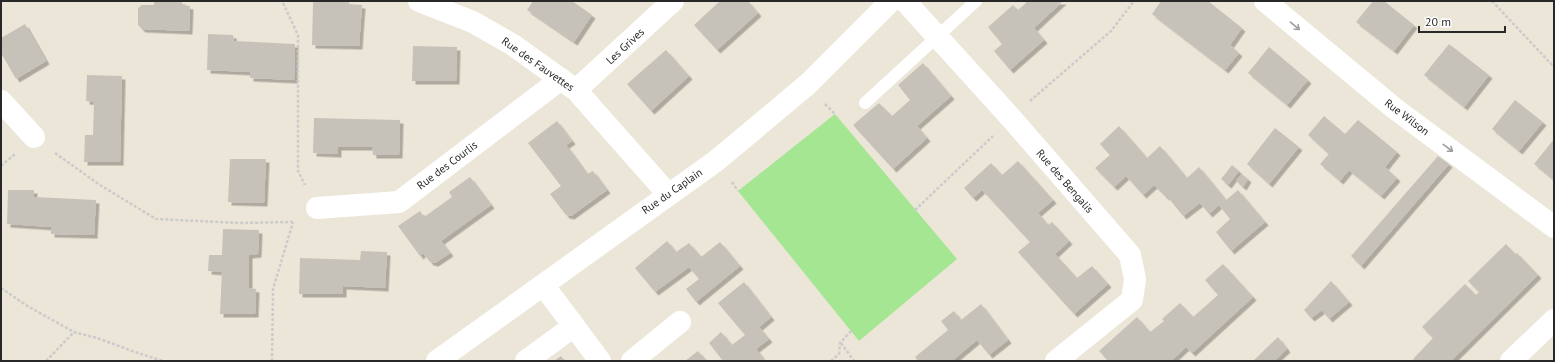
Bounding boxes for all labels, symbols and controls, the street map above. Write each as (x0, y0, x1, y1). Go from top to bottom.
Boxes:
scale bar (1419, 8, 1505, 34)
text: 20 m (1425, 14, 1451, 29)
one-way arrow (1289, 22, 1300, 31)
street label: Les Grives (603, 25, 647, 67)
street label: Rue des Fauvettes (499, 34, 577, 94)
street label: Rue Wilson (1382, 96, 1432, 138)
street label: Rue des Courlis (414, 137, 480, 192)
one-way arrow (1442, 144, 1453, 152)
street label: Rue des Bengalis (1033, 146, 1097, 216)
street label: Rue du Caplain (639, 165, 705, 217)

